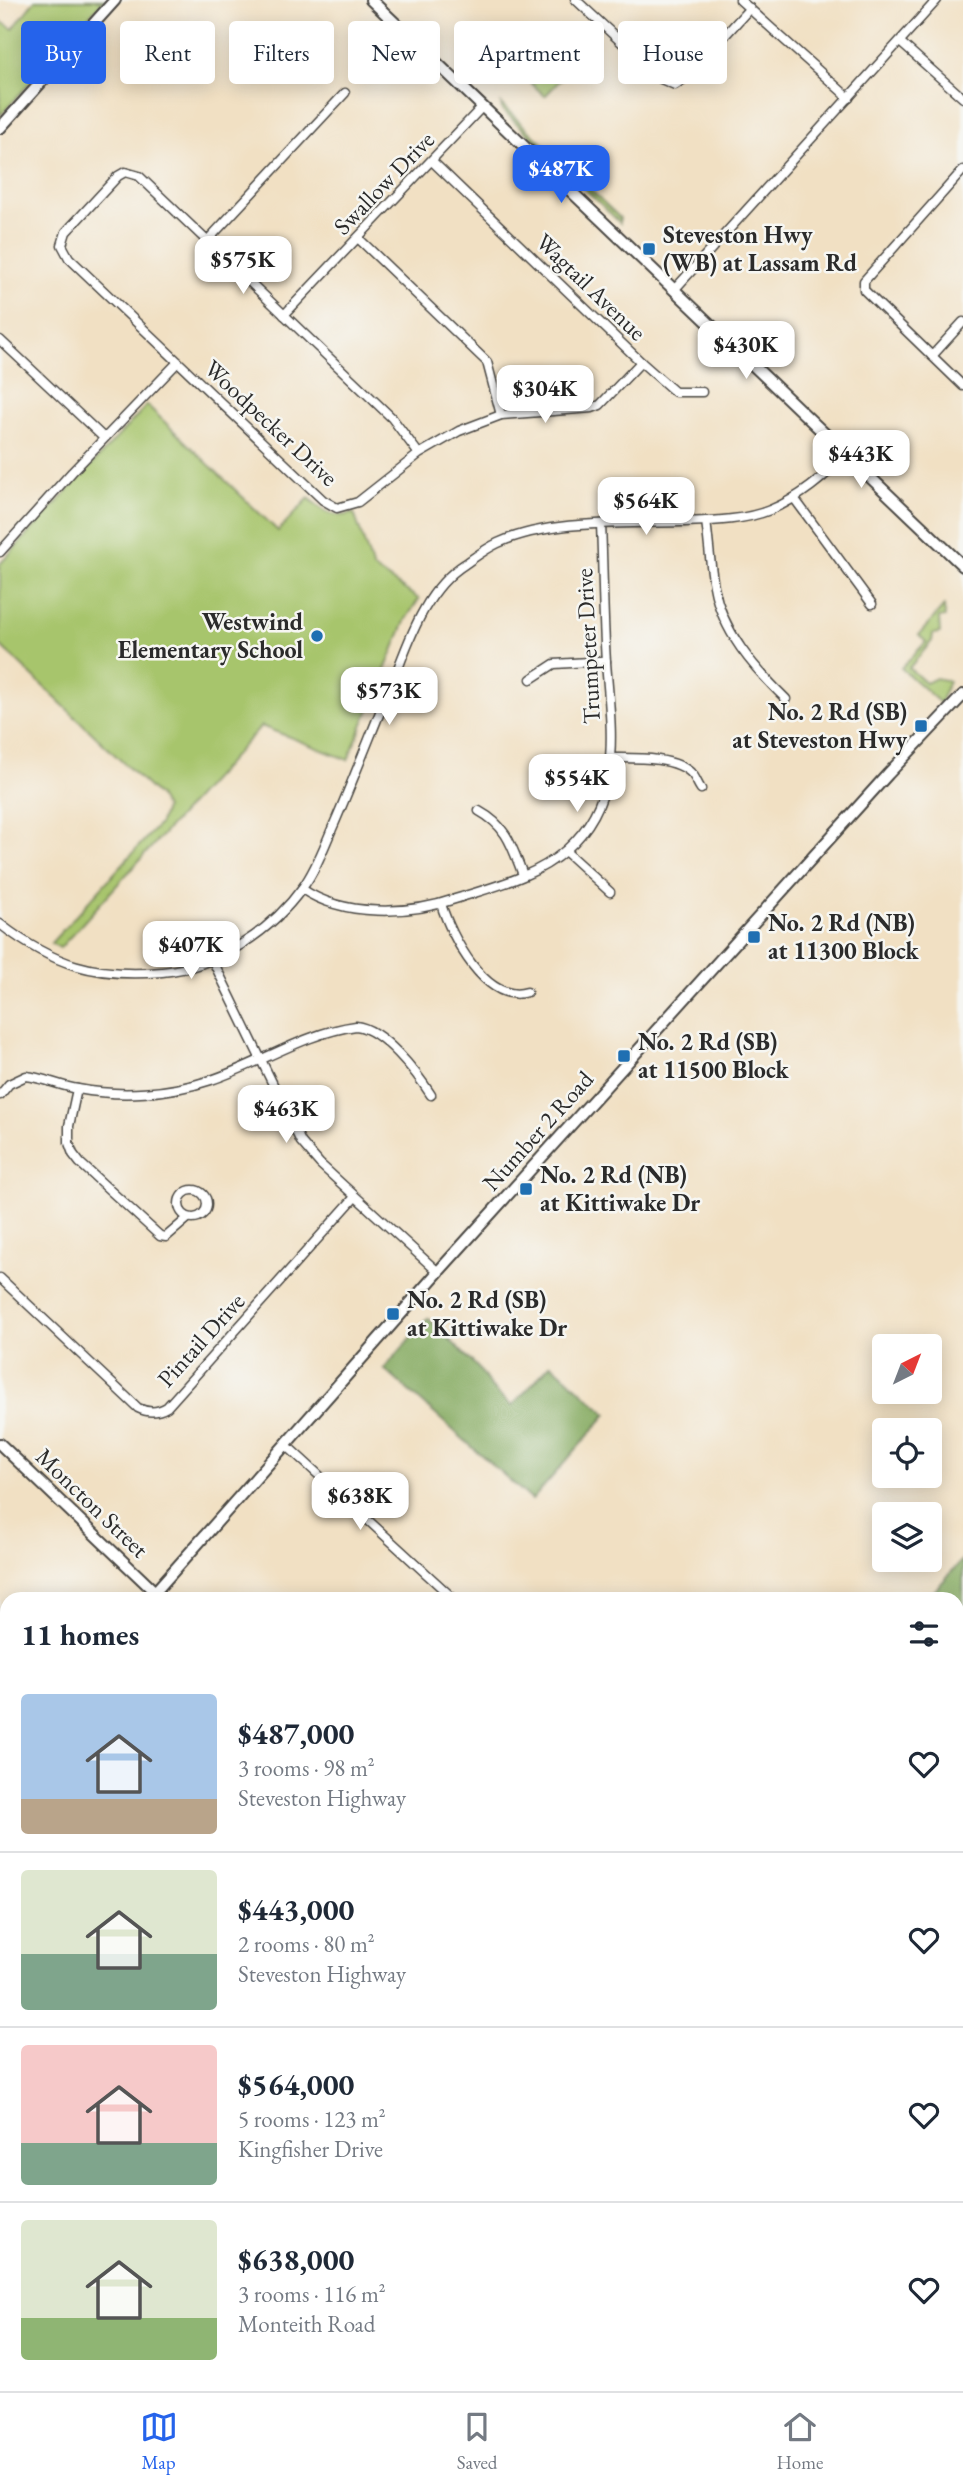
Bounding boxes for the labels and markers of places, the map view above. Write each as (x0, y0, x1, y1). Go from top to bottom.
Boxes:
pin: $487K (512, 146, 610, 205)
place label: Steveston Hwy (WB) at Lassam Rd (663, 219, 858, 278)
pin: $575K (194, 236, 292, 296)
marker: Steveston Hwy (WB) at Lassam Rd (641, 241, 657, 257)
pin: $430K (697, 322, 795, 381)
pin: $304K (496, 366, 594, 425)
pin: $443K (812, 430, 910, 490)
pin: $564K (597, 477, 695, 537)
place label: Westwind Elementary School (118, 606, 304, 666)
marker: Westwind Elementary School (309, 628, 325, 644)
pin: $573K (340, 668, 438, 727)
place label: No. 2 Rd (SB) at Steveston Hwy (732, 696, 907, 756)
marker: No. 2 Rd (SB) at Steveston Hwy (913, 718, 929, 734)
pin: $554K (528, 754, 626, 814)
place label: No. 2 Rd (NB) at 11300 Block (768, 907, 920, 966)
pin: $407K (142, 922, 240, 981)
marker: No. 2 Rd (NB) at 11300 Block (746, 929, 762, 945)
place label: No. 2 Rd (SB) at 11500 Block (638, 1026, 790, 1085)
marker: No. 2 Rd (SB) at 11500 Block (616, 1048, 632, 1064)
pin: $463K (237, 1086, 335, 1145)
place label: No. 2 Rd (NB) at Kittiwake Dr (540, 1159, 700, 1218)
marker: No. 2 Rd (NB) at Kittiwake Dr (518, 1181, 534, 1197)
place label: No. 2 Rd (SB) at Kittiwake Dr (407, 1284, 567, 1343)
marker: No. 2 Rd (SB) at Kittiwake Dr (385, 1306, 401, 1322)
pin: $638K (311, 1472, 409, 1532)

